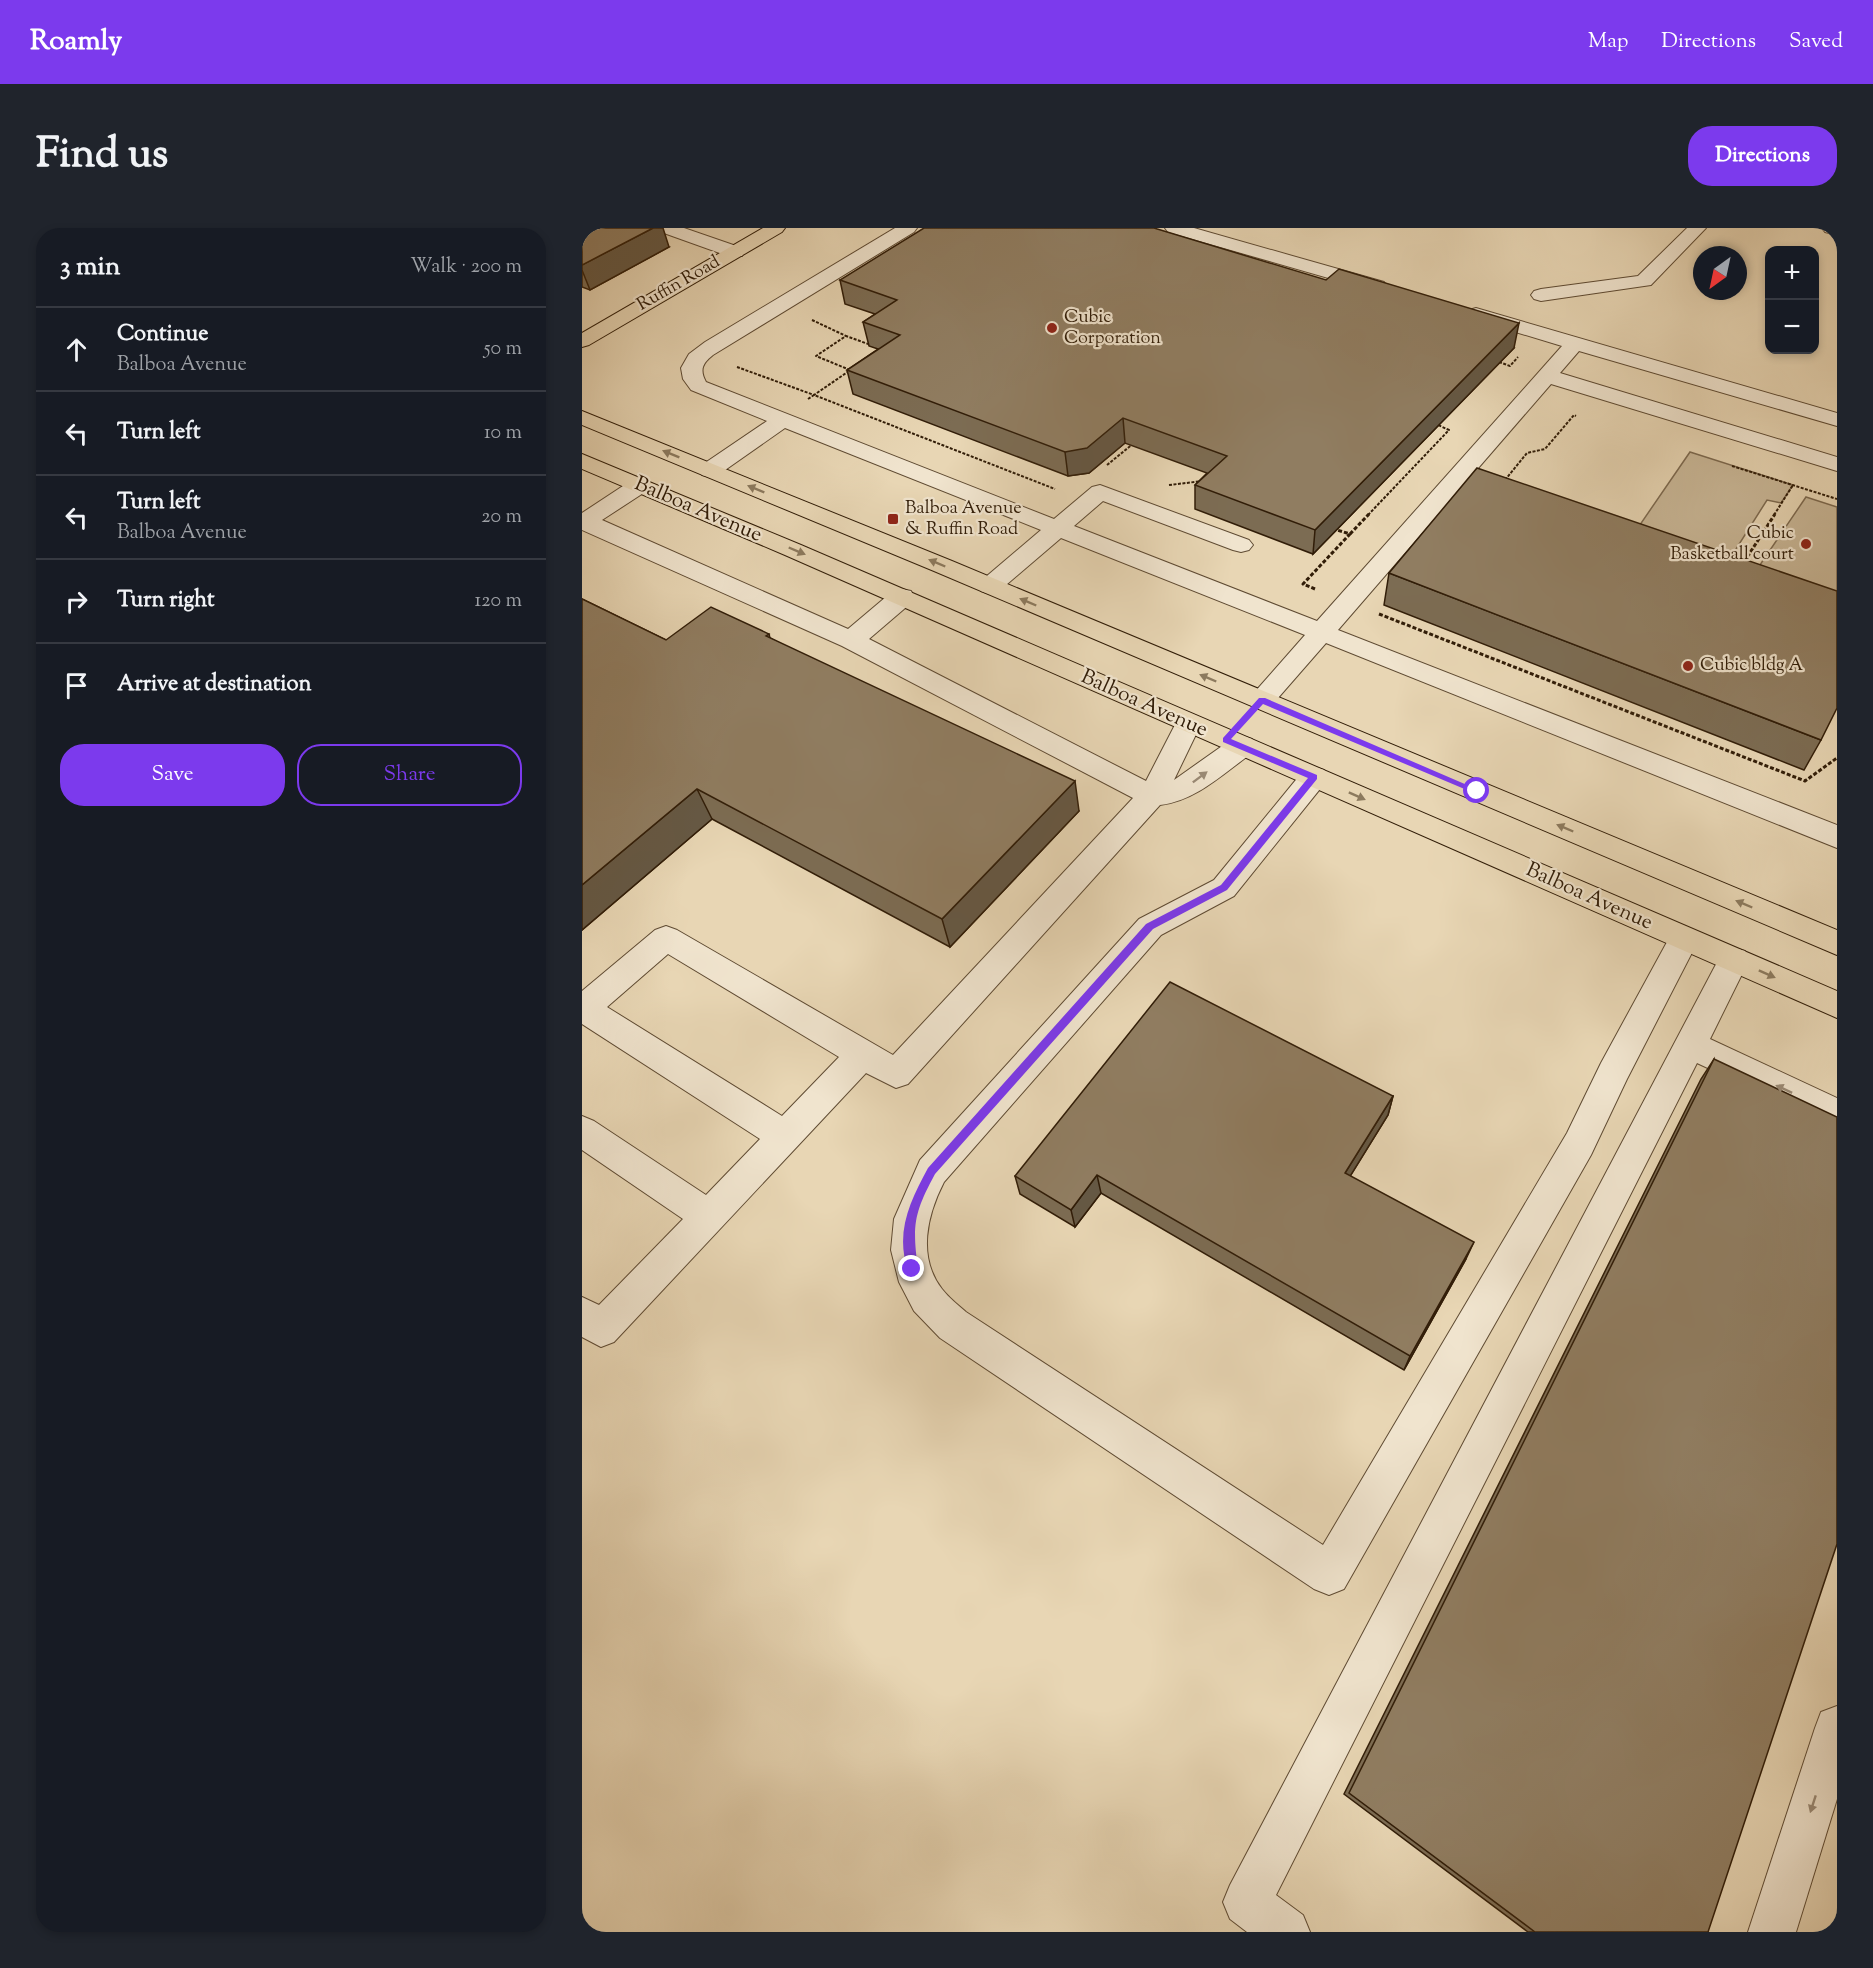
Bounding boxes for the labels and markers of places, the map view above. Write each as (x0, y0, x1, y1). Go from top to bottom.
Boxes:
place label: Cubic Corporation (1064, 305, 1161, 352)
marker: Cubic Corporation (1045, 321, 1059, 335)
place label: Balboa Avenue & Ruffin Road (905, 496, 1022, 543)
marker: Balboa Avenue & Ruffin Road (886, 512, 900, 526)
place label: Cubic Basketball court (1670, 521, 1794, 568)
marker: Cubic Basketball court (1799, 537, 1813, 551)
place label: Cubic bldg A (1700, 653, 1803, 679)
marker: Cubic bldg A (1681, 659, 1695, 673)

